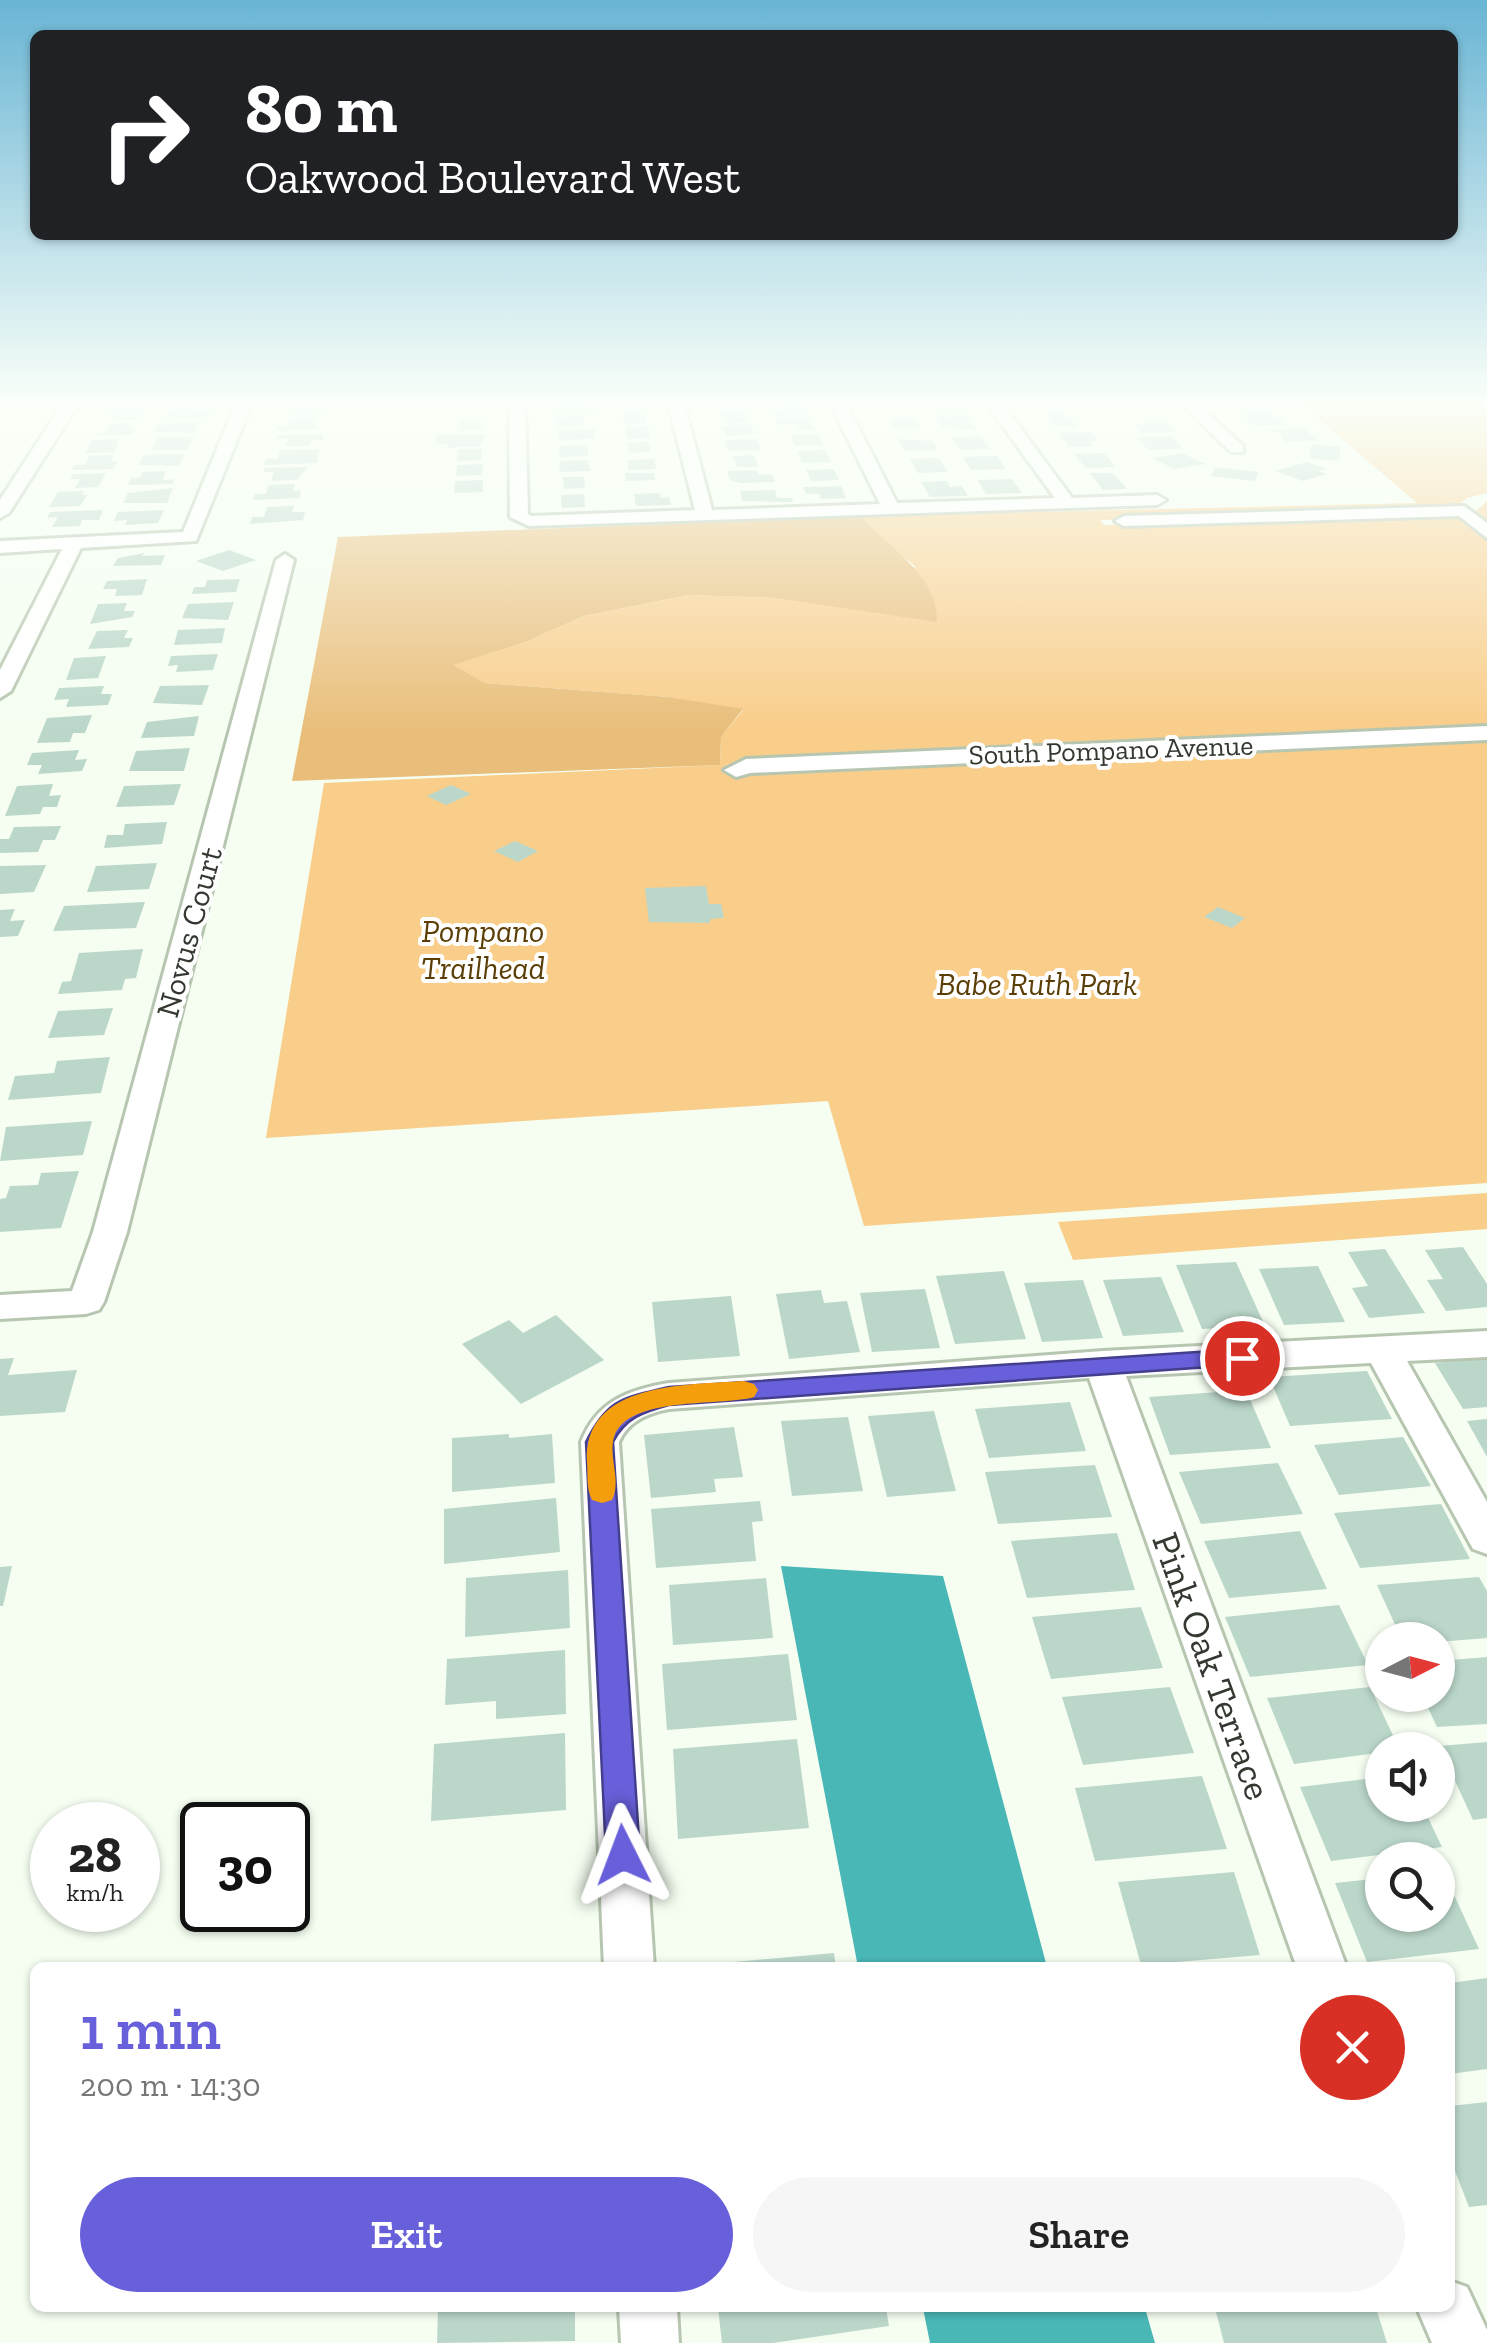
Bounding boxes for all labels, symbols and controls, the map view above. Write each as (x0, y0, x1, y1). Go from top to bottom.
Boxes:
text: 80 m (245, 66, 397, 150)
icon: right (80, 70, 210, 200)
text: Oakwood Boulevard West (245, 151, 740, 205)
street label: South Pompano Avenue (968, 729, 1254, 771)
street label: Novus Court (148, 843, 230, 1021)
park label: Pompano Trailhead (421, 912, 545, 987)
park label: Babe Ruth Park (937, 965, 1137, 1003)
pin (1200, 1316, 1285, 1401)
icon: arrive (1215, 1331, 1270, 1386)
street label: Pink Oak Terrace (1142, 1526, 1282, 1806)
north arrow (1365, 1622, 1455, 1712)
map controls (1365, 1622, 1455, 1932)
button: sound (1365, 1732, 1455, 1822)
speed limit sign: 30 (180, 1802, 310, 1932)
position arrow (571, 1803, 675, 1907)
text: 28 (68, 1825, 122, 1885)
button: search (1365, 1842, 1455, 1932)
text: km/h (66, 1877, 124, 1907)
text: 1 min (80, 1992, 221, 2064)
button: close (1300, 1995, 1405, 2100)
text: 200 m · 14:30 (80, 2066, 261, 2104)
button: Exit (80, 2177, 733, 2292)
button: Share (753, 2177, 1405, 2292)

